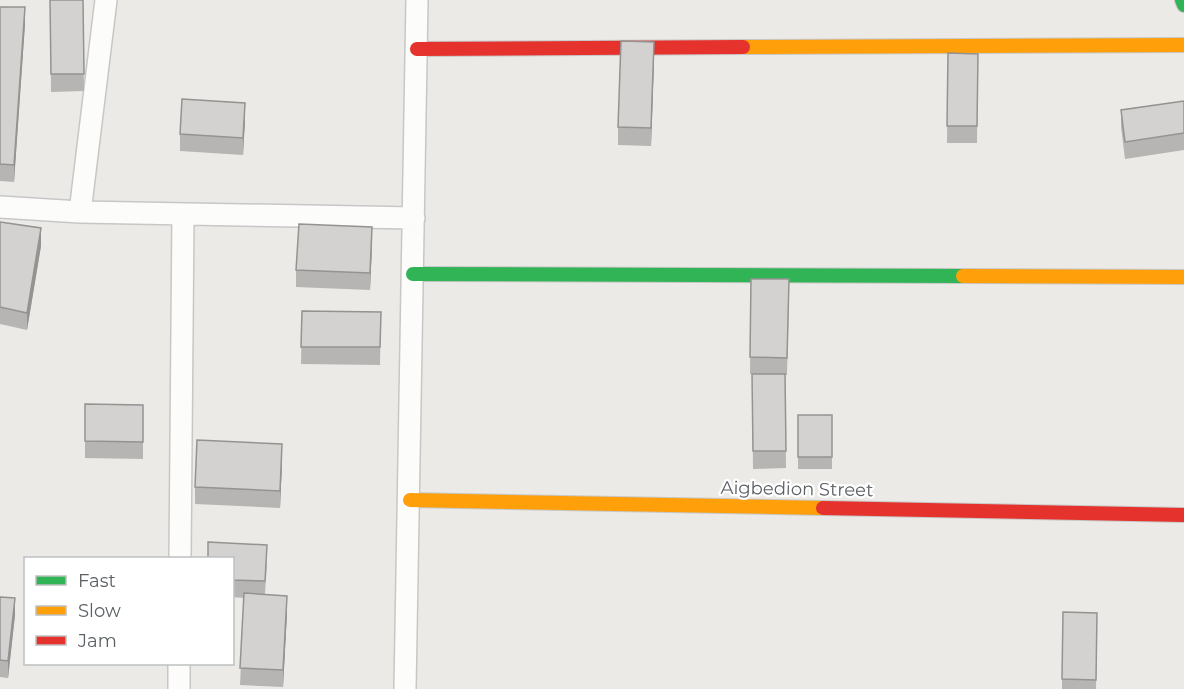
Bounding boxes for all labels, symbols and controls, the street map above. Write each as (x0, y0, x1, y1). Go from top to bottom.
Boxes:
street label: Aigbedion Street (720, 477, 874, 501)
legend (24, 557, 234, 665)
text: Fast (78, 570, 116, 592)
text: Slow (78, 600, 121, 622)
text: Jam (77, 630, 117, 652)

